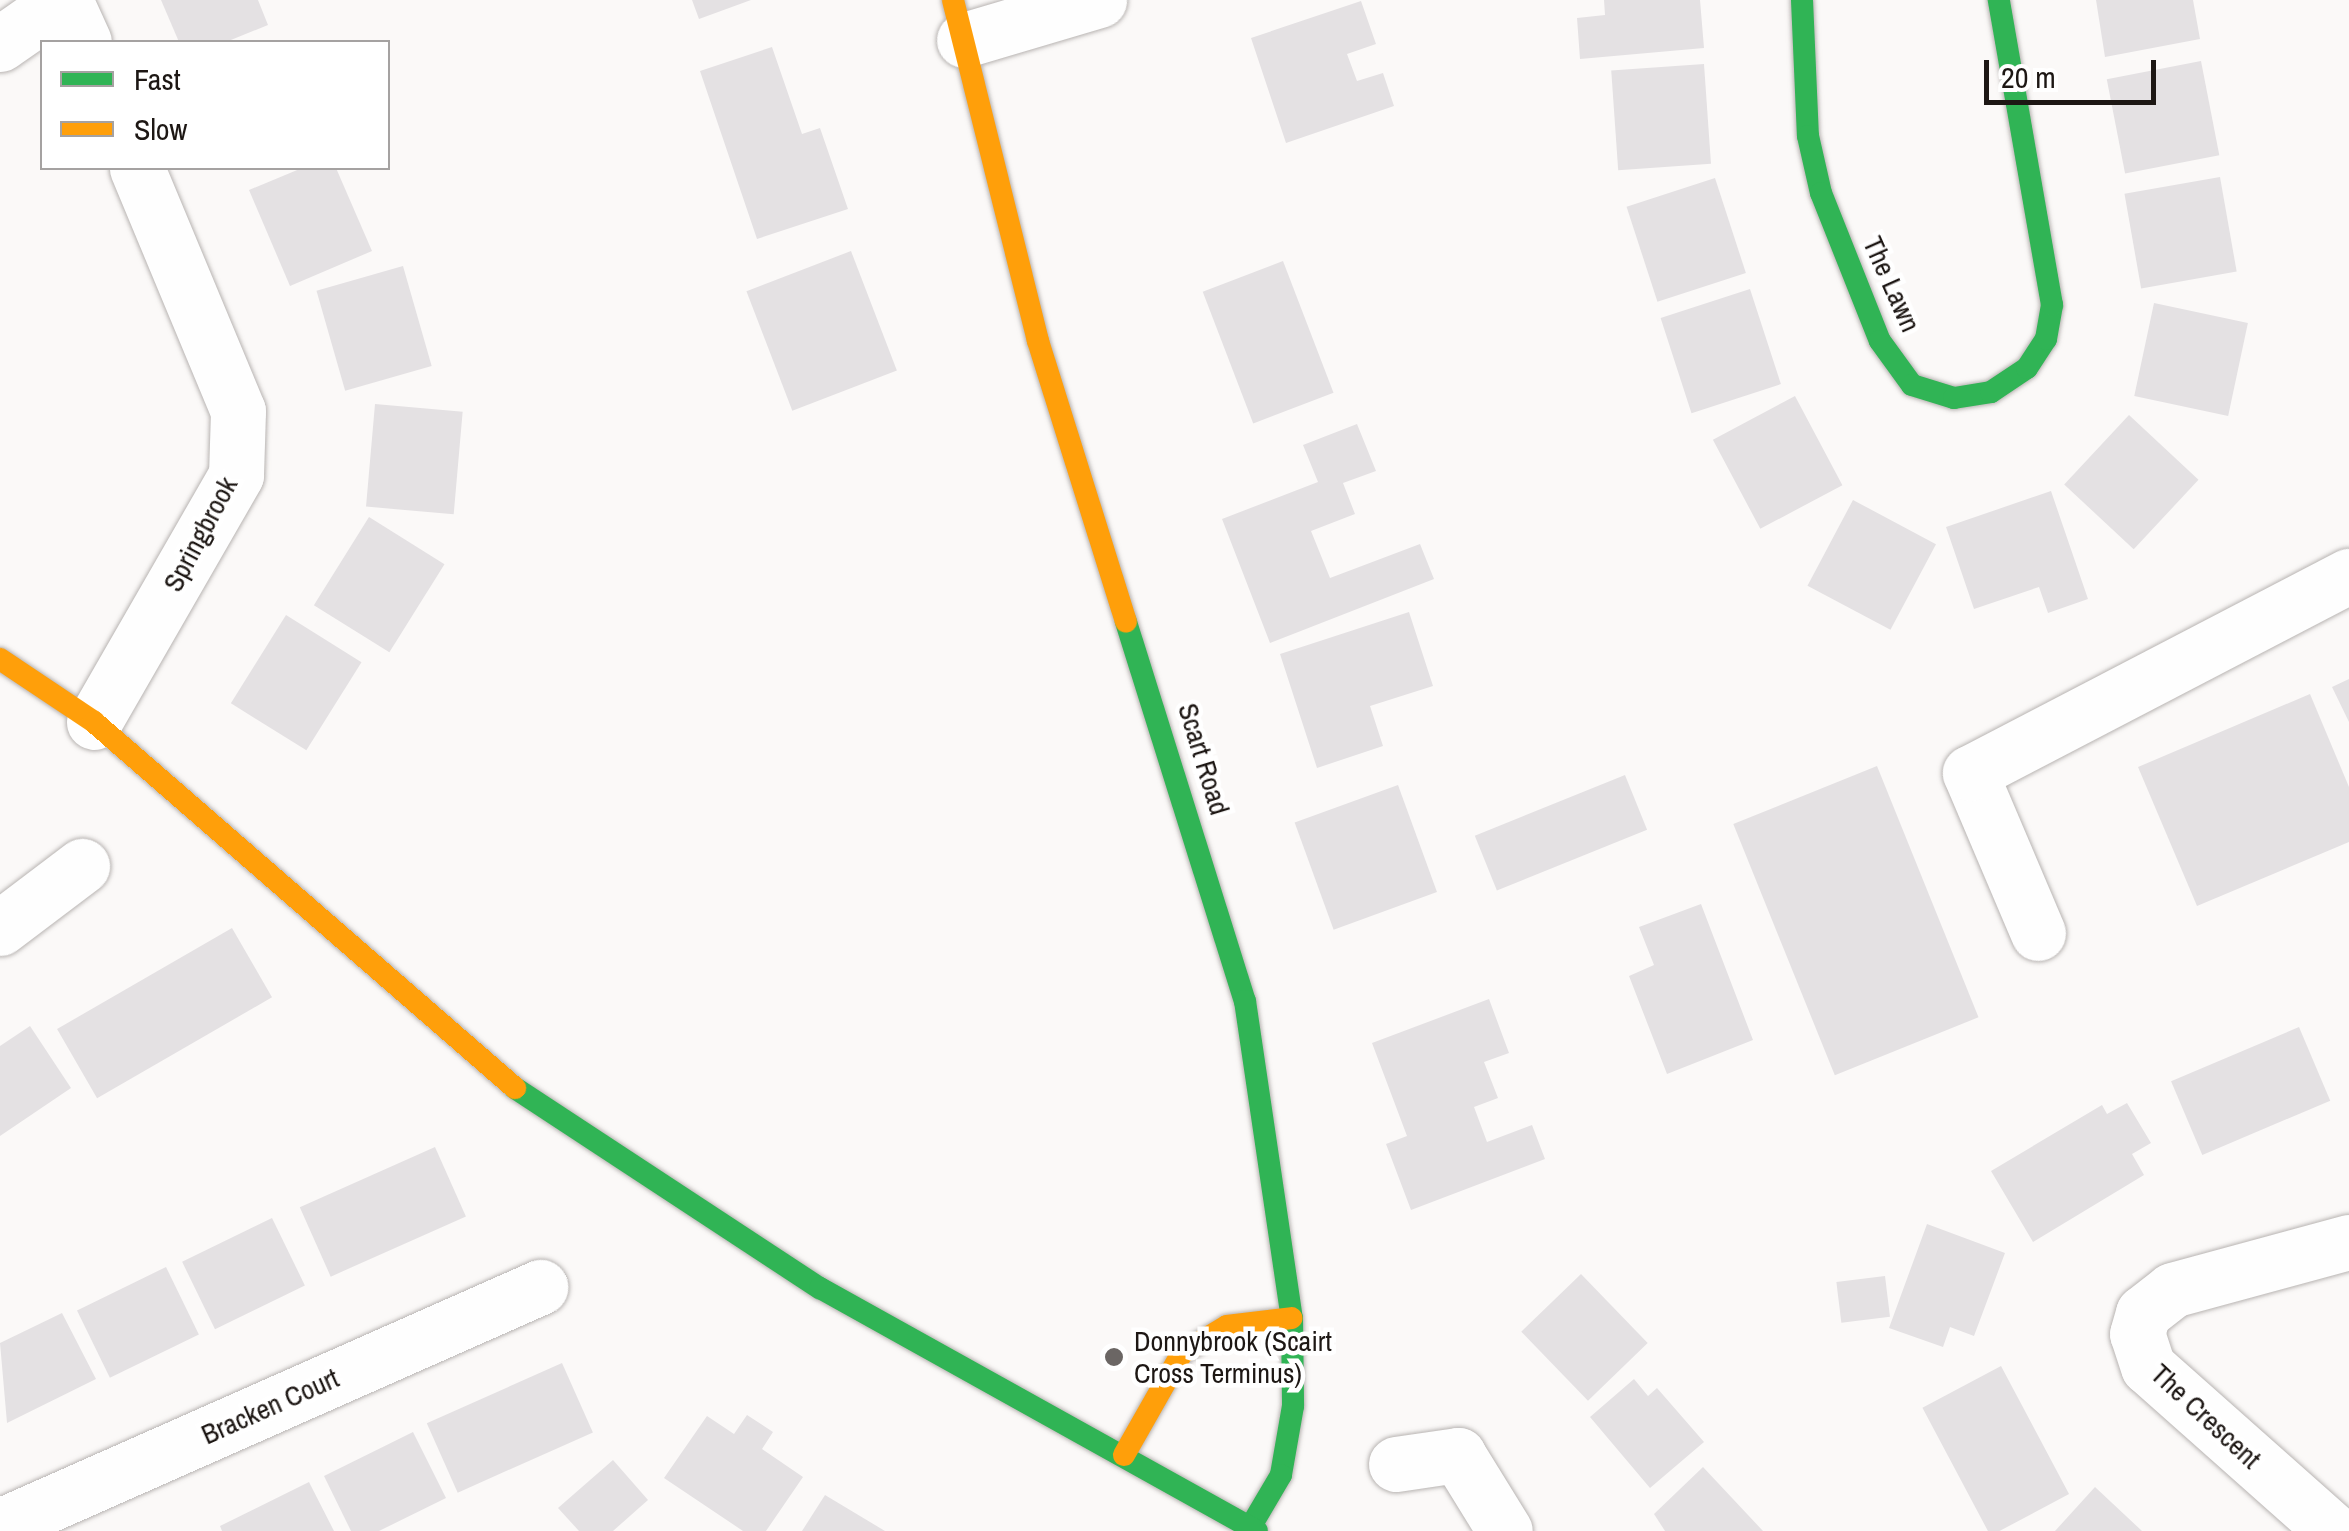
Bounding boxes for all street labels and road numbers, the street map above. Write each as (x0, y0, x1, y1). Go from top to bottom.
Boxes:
street label: The Lawn (1856, 231, 1928, 337)
street label: Springbrook (156, 471, 244, 597)
street label: Scart Road (1171, 699, 1237, 819)
street label: The Crescent (2144, 1357, 2268, 1475)
street label: Bracken Court (196, 1361, 344, 1451)

